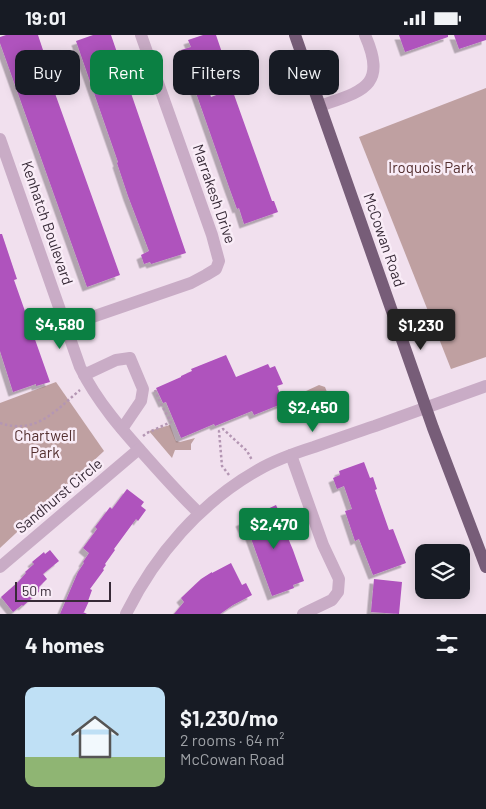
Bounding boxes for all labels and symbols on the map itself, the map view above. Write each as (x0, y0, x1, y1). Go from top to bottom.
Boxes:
street label: Marrakesh Drive (190, 142, 240, 246)
street label: Kenhatch Boulevard (18, 158, 78, 287)
park label: Iroquois Park (388, 158, 474, 176)
street label: McCowan Road (360, 190, 409, 289)
pin: $4,580 (19, 307, 101, 350)
pin: $1,230 (380, 309, 462, 351)
pin: $2,450 (272, 391, 354, 433)
park label: Chartwell Park (14, 426, 76, 461)
street label: Sandhurst Circle (11, 454, 105, 537)
pin: $2,470 (233, 507, 315, 550)
scale bar (15, 579, 111, 602)

